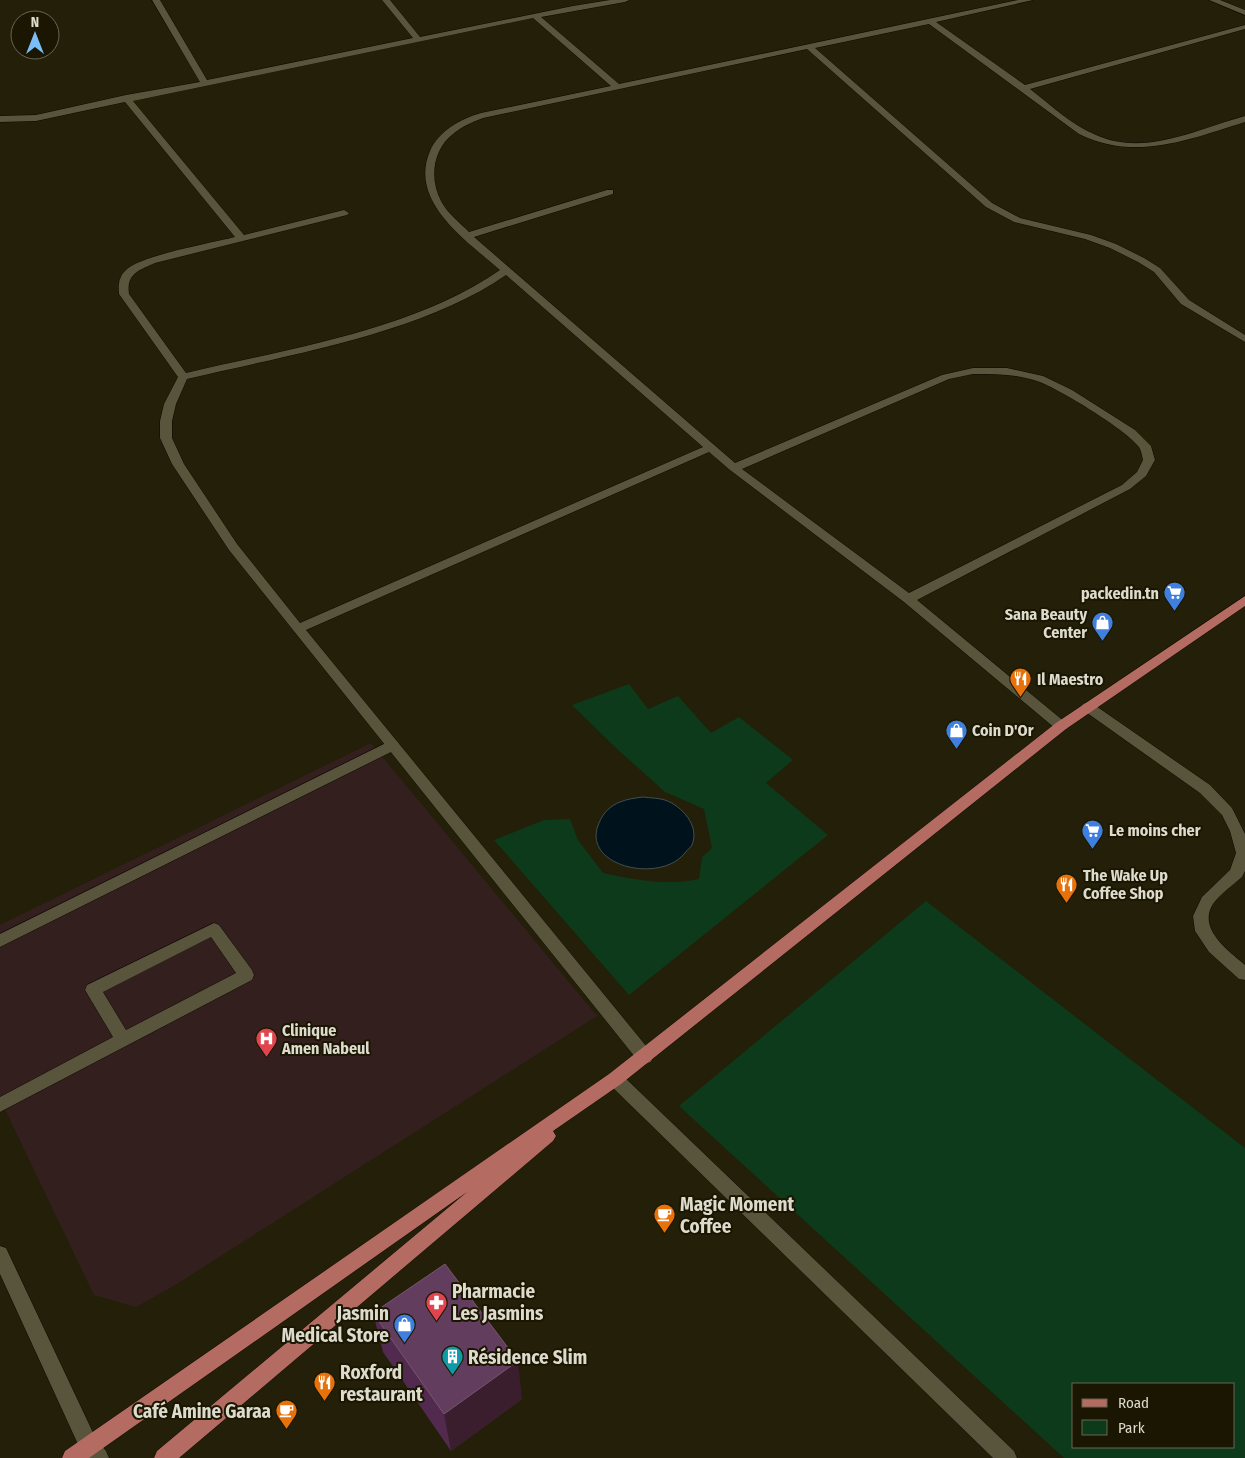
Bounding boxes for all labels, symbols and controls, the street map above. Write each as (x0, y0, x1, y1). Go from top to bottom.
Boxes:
north arrow (10, 10, 60, 60)
text: N (31, 14, 39, 31)
supermarket icon: packedin.tn (1163, 581, 1187, 612)
place label: packedin.tn (1081, 584, 1159, 603)
place label: Sana Beauty Center (1005, 605, 1087, 642)
shop icon: Sana Beauty Center (1091, 611, 1115, 642)
restaurant icon: Il Maestro (1009, 667, 1033, 698)
place label: Il Maestro (1037, 670, 1104, 689)
shop icon: Coin D'Or (944, 718, 968, 749)
place label: Coin D'Or (972, 721, 1034, 740)
supermarket icon: Le moins cher (1081, 818, 1105, 849)
place label: Le moins cher (1109, 821, 1201, 840)
place label: The Wake Up Coffee Shop (1083, 866, 1168, 903)
restaurant icon: The Wake Up Coffee Shop (1055, 872, 1079, 903)
place label: Clinique Amen Nabeul (281, 1021, 370, 1058)
hospital icon: Clinique Amen Nabeul (254, 1027, 278, 1058)
place label: Magic Moment Coffee (680, 1193, 794, 1238)
cafe icon: Magic Moment Coffee (652, 1203, 676, 1234)
place label: Pharmacie Les Jasmins (452, 1280, 544, 1325)
pharmacy icon: Pharmacie Les Jasmins (424, 1290, 448, 1321)
place label: Jasmin Medical Store (282, 1302, 389, 1347)
shop icon: Jasmin Medical Store (393, 1312, 417, 1343)
building icon: Résidence Slim (440, 1345, 464, 1376)
place label: Résidence Slim (468, 1346, 587, 1369)
place label: Roxford restaurant (340, 1361, 423, 1406)
restaurant icon: Roxford restaurant (312, 1371, 336, 1402)
legend (1072, 1383, 1235, 1448)
text: Road (1118, 1394, 1149, 1412)
cafe icon: Café Amine Garaa (275, 1399, 299, 1430)
place label: Café Amine Garaa (133, 1400, 271, 1423)
text: Park (1118, 1419, 1145, 1437)

